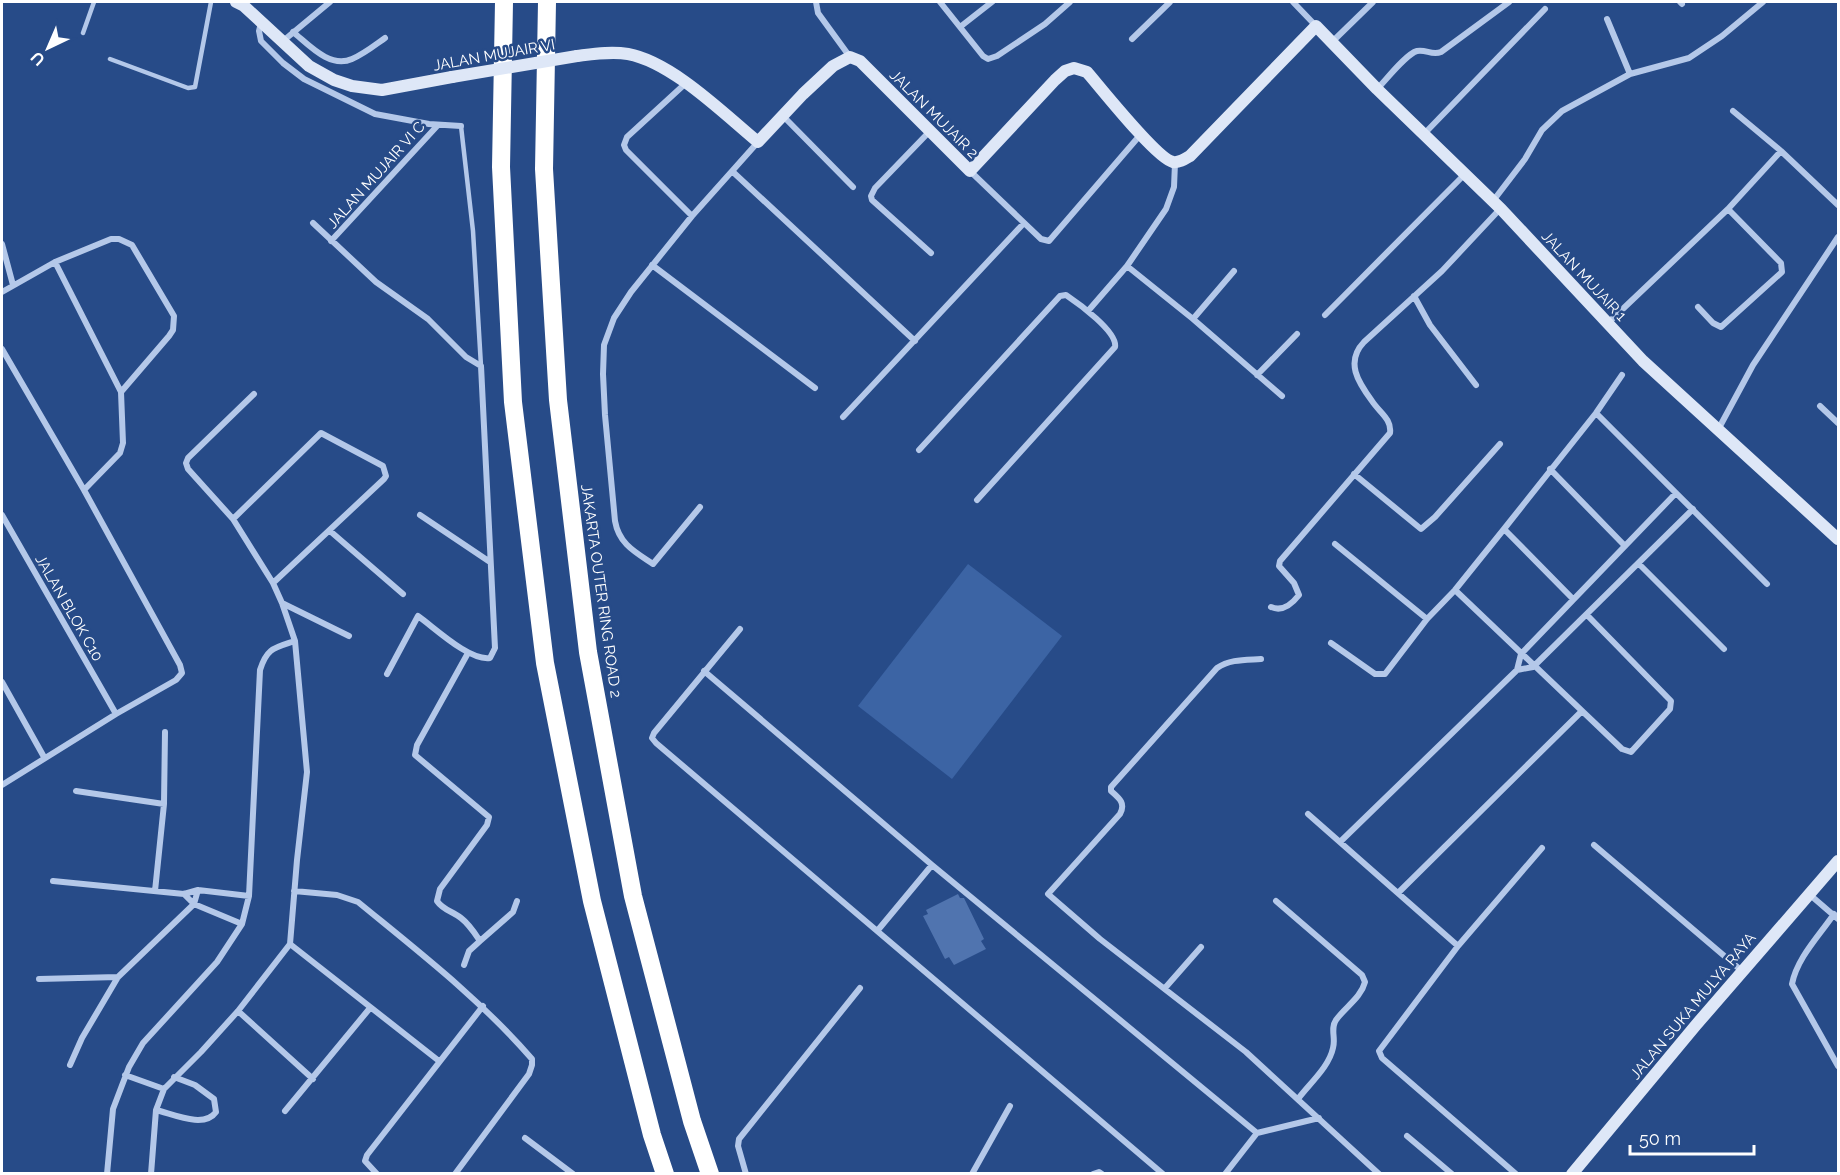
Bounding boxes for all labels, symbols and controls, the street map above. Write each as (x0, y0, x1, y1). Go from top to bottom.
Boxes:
north arrow (18, 18, 78, 78)
street label: JALAN MUJAIR VI (432, 35, 556, 75)
text: U (27, 47, 49, 69)
street label: JALAN MUJAIR 2 (886, 66, 982, 162)
street label: JALAN MUJAIR VI C (323, 118, 429, 232)
street label: JALAN MUJAIR 1 (1538, 227, 1631, 325)
street label: JAKARTA OUTER RING ROAD 2 (577, 483, 625, 699)
street label: JALAN BLOK C10 (31, 551, 107, 665)
street label: JALAN SUKA MULYA RAYA (1626, 929, 1760, 1083)
scale bar (1630, 1118, 1754, 1156)
text: 50 m (1639, 1128, 1681, 1149)

